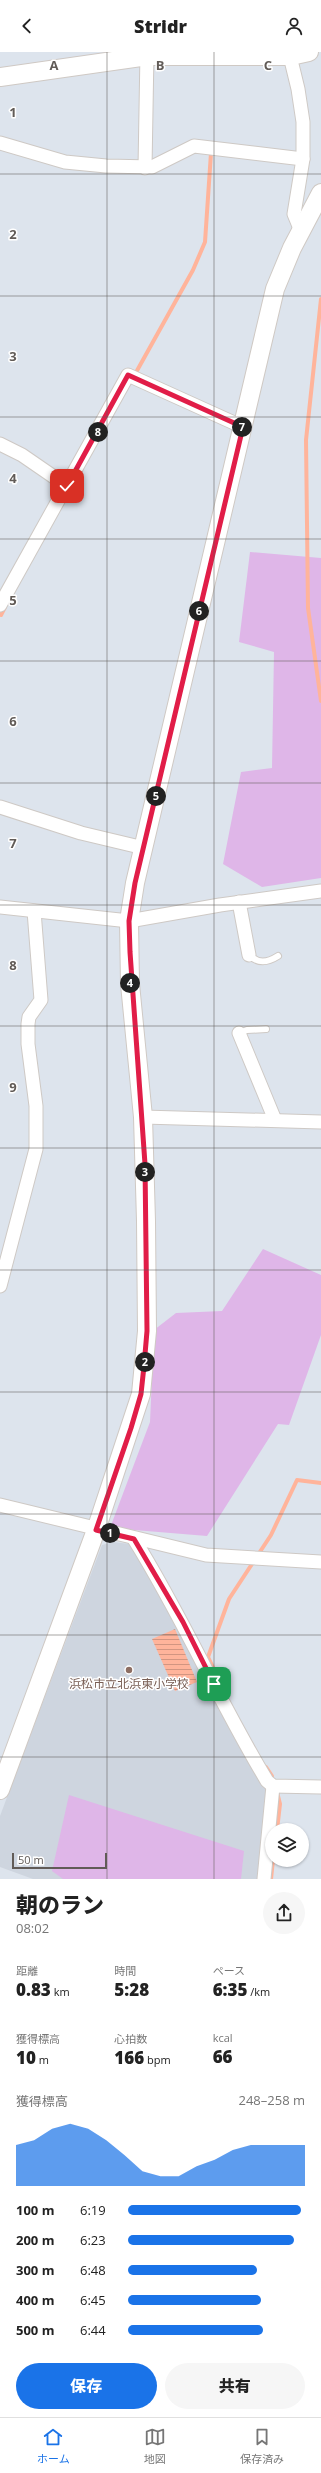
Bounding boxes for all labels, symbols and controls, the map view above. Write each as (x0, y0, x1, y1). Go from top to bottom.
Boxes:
text: Stridr (134, 14, 187, 38)
icon: back (16, 15, 38, 37)
icon: person (283, 15, 305, 37)
text: A (50, 56, 59, 74)
text: B (156, 56, 165, 74)
text: C (264, 56, 272, 74)
text: 1 (9, 103, 17, 121)
text: 2 (9, 225, 17, 243)
text: 3 (9, 347, 17, 365)
pin: 7 (232, 417, 252, 437)
text: 7 (239, 419, 245, 434)
pin: 8 (88, 422, 108, 442)
text: 8 (95, 424, 101, 439)
text: 4 (9, 469, 17, 487)
pin (50, 469, 84, 503)
icon: check (56, 475, 78, 497)
text: 5 (9, 591, 17, 609)
pin: 6 (189, 601, 209, 621)
text: 6 (196, 603, 202, 618)
text: 6 (9, 712, 17, 730)
pin: 5 (146, 786, 166, 806)
text: 5 (153, 788, 159, 803)
text: 7 (9, 834, 17, 852)
text: 8 (9, 956, 17, 974)
pin: 4 (120, 973, 140, 993)
text: 4 (127, 975, 133, 990)
text: 9 (9, 1078, 17, 1096)
pin: 3 (135, 1162, 155, 1182)
text: 3 (142, 1164, 148, 1179)
pin: 2 (135, 1352, 155, 1372)
text: 2 (142, 1354, 148, 1369)
pin: 1 (100, 1523, 120, 1543)
text: 1 (107, 1525, 113, 1540)
marker: 浜松市立北浜東小学校 (124, 1665, 134, 1675)
pin (197, 1667, 231, 1701)
icon: arrive (203, 1673, 225, 1695)
place label: 浜松市立北浜東小学校 (69, 1675, 189, 1692)
map controls (265, 1823, 309, 1867)
button: layers (265, 1823, 309, 1867)
scale bar (12, 1851, 107, 1870)
text: 50 m (18, 1852, 44, 1867)
text: 朝のラン (16, 1889, 104, 1919)
button: share (263, 1892, 305, 1934)
text: 08:02 (16, 1919, 49, 1937)
text: 距離 (16, 1963, 38, 1978)
text: 時間 (114, 1963, 136, 1978)
text: ペース (213, 1963, 245, 1978)
text: 0.83 (16, 1978, 51, 2001)
text: 5:28 (114, 1978, 149, 2001)
text: 6:35 (213, 1978, 247, 2001)
text: km (51, 1984, 70, 1999)
text: /km (247, 1984, 270, 1999)
text: kcal (213, 2030, 233, 2045)
text: 獲得標高 (16, 2031, 60, 2046)
text: 心拍数 (114, 2031, 147, 2046)
text: 66 (213, 2045, 233, 2068)
text: 10 (16, 2046, 36, 2069)
text: 166 (114, 2046, 144, 2069)
text: m (36, 2052, 49, 2067)
text: bpm (144, 2052, 171, 2067)
text: 248–258 m (238, 2091, 305, 2109)
text: 獲得標高 (16, 2092, 68, 2110)
text: 100 m (16, 2201, 54, 2219)
text: 6:19 (80, 2201, 106, 2219)
text: 200 m (16, 2231, 54, 2249)
text: 6:23 (80, 2231, 106, 2249)
text: 300 m (16, 2261, 54, 2279)
text: 6:48 (80, 2261, 106, 2279)
text: 400 m (16, 2291, 54, 2309)
text: 6:45 (80, 2291, 106, 2309)
text: 500 m (16, 2321, 54, 2339)
text: 6:44 (80, 2321, 106, 2339)
button: 保存 (16, 2363, 157, 2409)
button: 共有 (165, 2363, 305, 2409)
tab: ホーム (37, 2426, 70, 2466)
tab: 地図 (144, 2426, 166, 2466)
tab: 保存済み (240, 2426, 284, 2466)

